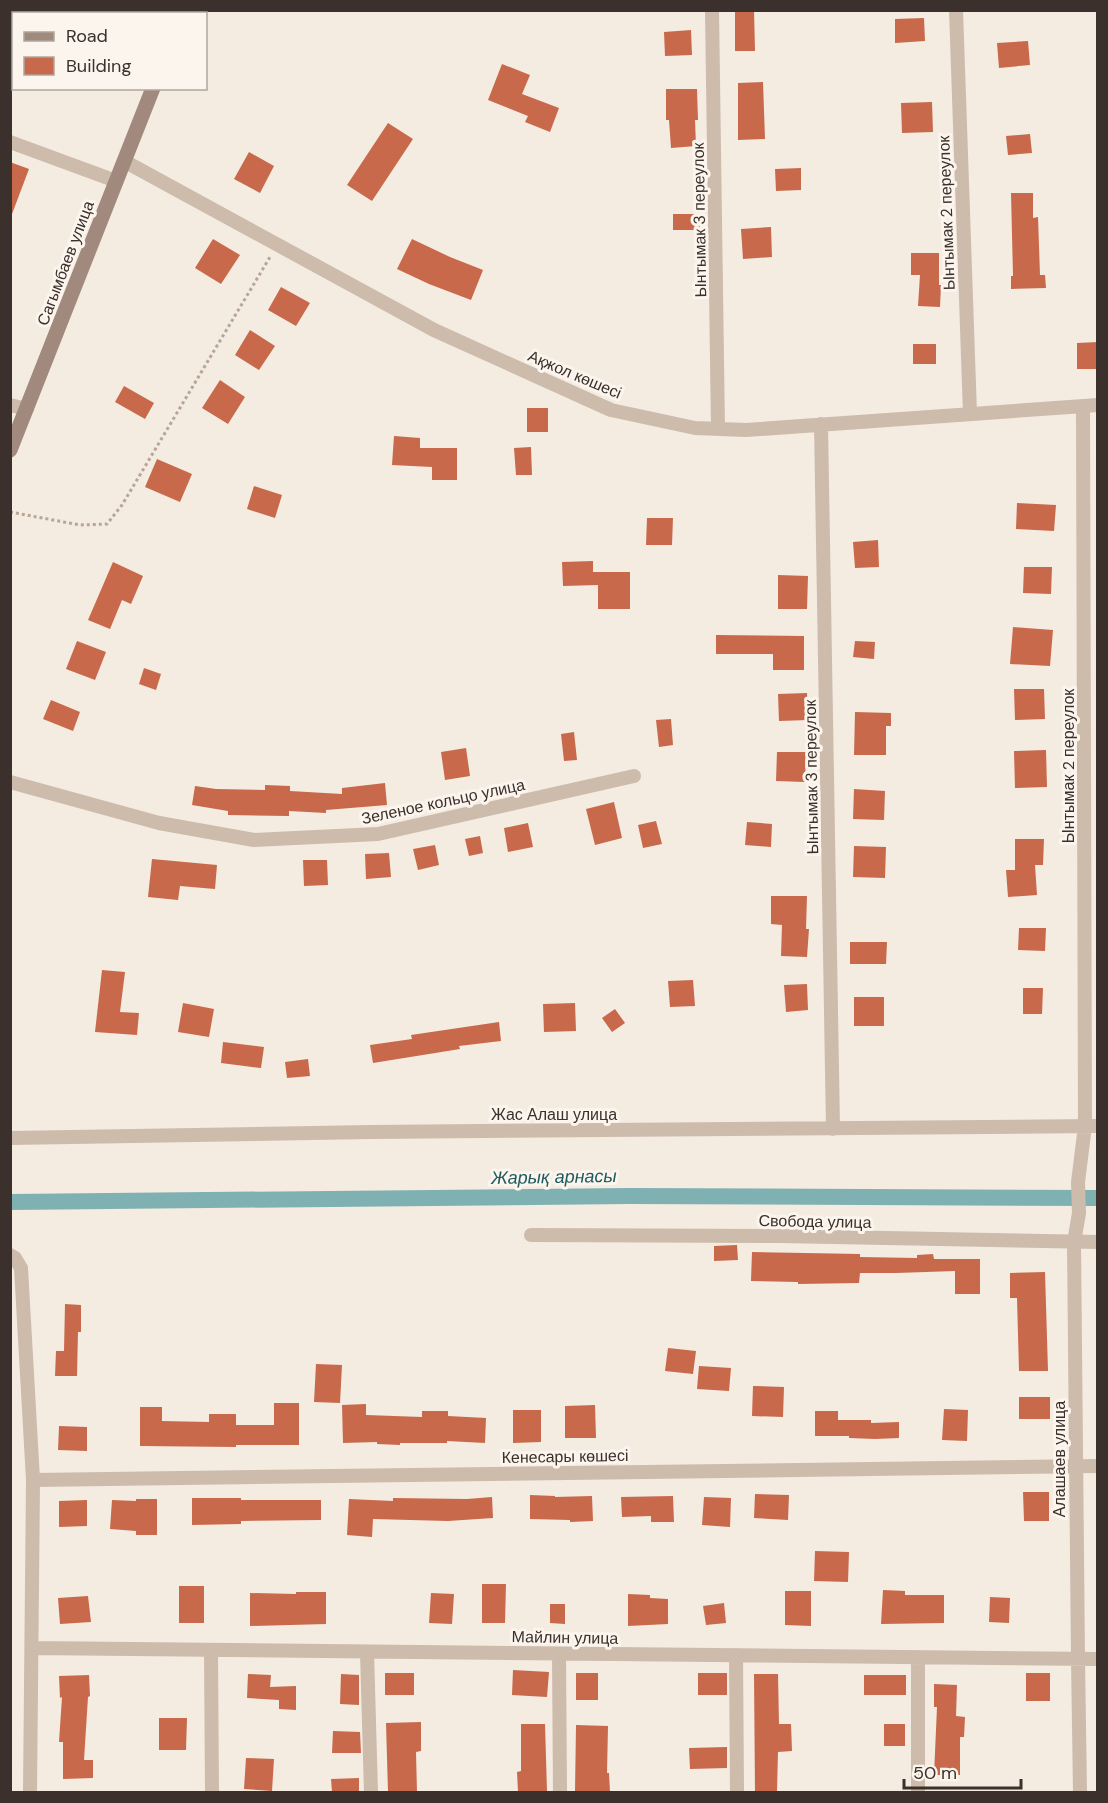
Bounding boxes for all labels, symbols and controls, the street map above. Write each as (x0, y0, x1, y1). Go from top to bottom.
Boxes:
legend (12, 12, 207, 90)
text: Road (66, 24, 108, 48)
text: Building (66, 54, 131, 78)
street label: Ынтымак 2 переулок (933, 134, 960, 291)
street label: Ынтымак 3 переулок (688, 141, 711, 298)
street label: Сагымбаев улица (32, 198, 99, 329)
street label: Ақжол көшесі (525, 345, 625, 404)
street label: Ынтымак 2 переулок (1058, 688, 1079, 843)
street label: Ынтымак 3 переулок (800, 698, 823, 855)
street label: Зеленое кольцо улица (359, 774, 527, 829)
street label: Жас Алаш улица (491, 1104, 617, 1125)
water label: Жарық арнасы (490, 1164, 617, 1190)
street label: Свобода улица (758, 1210, 872, 1233)
street label: Алашаев улица (1049, 1401, 1070, 1517)
street label: Кенесары көшесі (501, 1445, 629, 1468)
street label: Майлин улица (511, 1626, 619, 1649)
scale bar (904, 1752, 1021, 1790)
text: 50 m (913, 1761, 957, 1785)

